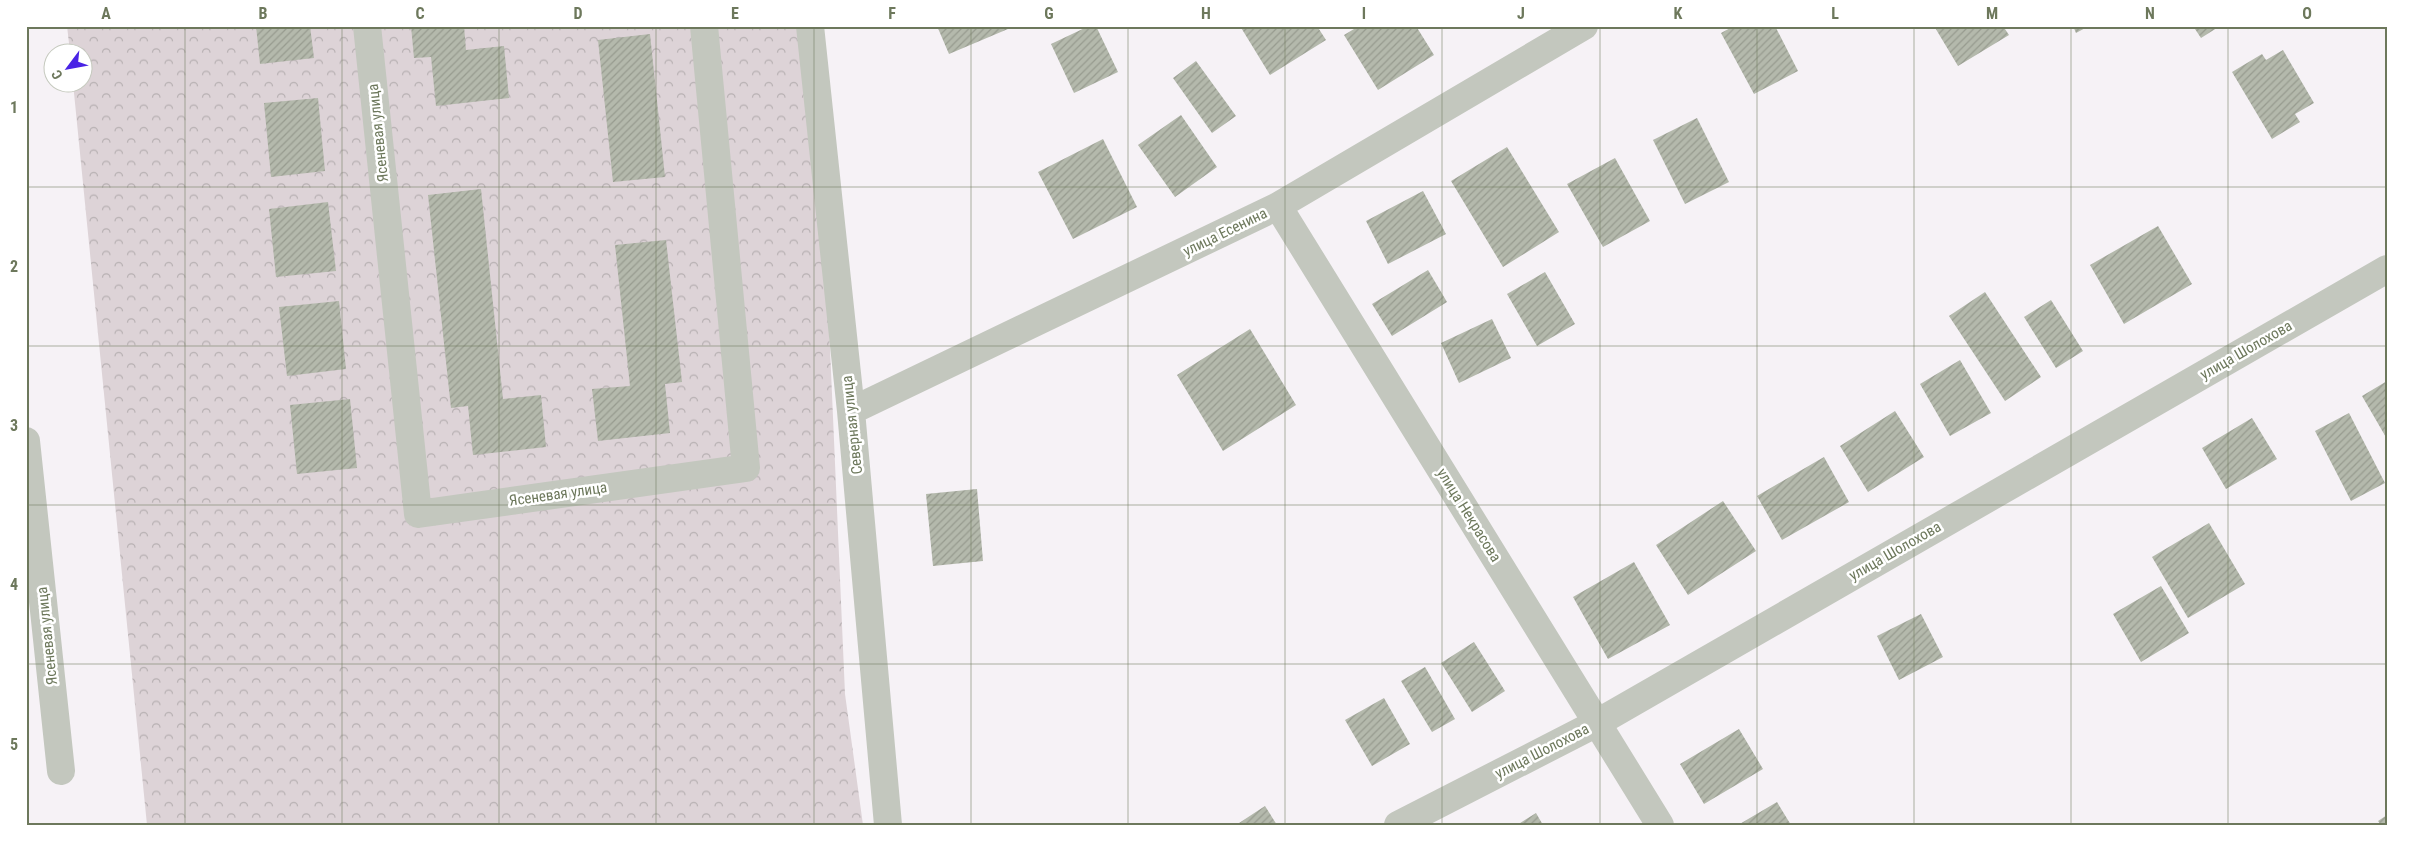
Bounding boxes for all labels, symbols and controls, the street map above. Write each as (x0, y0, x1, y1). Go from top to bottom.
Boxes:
text: A (101, 4, 111, 23)
text: B (259, 4, 268, 23)
text: C (415, 4, 425, 23)
text: D (573, 4, 583, 23)
text: E (731, 4, 739, 23)
text: F (888, 4, 896, 23)
text: G (1044, 4, 1054, 23)
text: H (1201, 4, 1211, 23)
text: I (1362, 4, 1366, 23)
text: J (1517, 4, 1525, 23)
text: K (1674, 4, 1683, 23)
text: L (1831, 4, 1839, 23)
text: M (1986, 4, 1998, 23)
text: N (2145, 4, 2155, 23)
text: O (2302, 4, 2312, 23)
north arrow (42, 42, 92, 92)
text: С (48, 67, 66, 83)
street label: Ясеневая улица (364, 83, 392, 183)
text: 1 (10, 98, 18, 117)
street label: улица Есенина (1180, 204, 1270, 260)
text: 2 (10, 257, 18, 276)
street label: улица Шолохова (2197, 316, 2295, 384)
street label: Северная улица (838, 375, 866, 475)
text: 3 (10, 416, 18, 435)
street label: улица Некрасова (1433, 465, 1505, 565)
street label: Ясеневая улица (508, 478, 608, 510)
street label: улица Шолохова (1846, 517, 1944, 585)
text: 4 (10, 575, 18, 594)
street label: Ясеневая улица (33, 586, 61, 686)
street label: улица Шолохова (1492, 720, 1592, 782)
text: 5 (10, 735, 18, 754)

